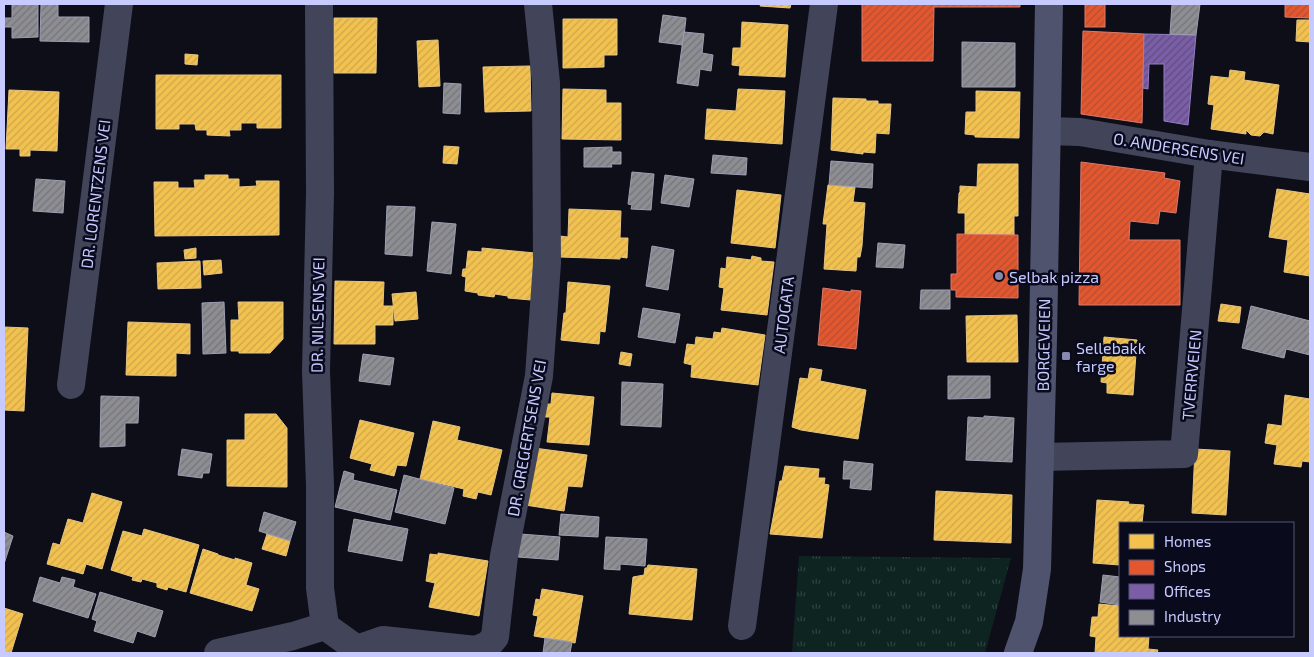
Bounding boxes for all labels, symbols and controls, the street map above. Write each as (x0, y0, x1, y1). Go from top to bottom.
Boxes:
street label: DR. LORENTZENS VEI (76, 118, 114, 270)
street label: O. ANDERSENS VEI (1112, 128, 1246, 168)
street label: DR. NILSENS VEI (306, 257, 328, 373)
place label: Selbak pizza (1009, 267, 1099, 286)
marker: Selbak pizza (993, 270, 1005, 282)
street label: AUTOGATA (769, 275, 797, 355)
street label: BORGEVEIEN (1033, 299, 1053, 391)
street label: TVERRVEIEN (1178, 329, 1204, 421)
place label: Sellebakk farge (1076, 338, 1146, 375)
marker: Sellebakk farge (1060, 350, 1072, 362)
street label: DR. GREGERTSENS VEI (503, 358, 549, 518)
legend (1119, 522, 1294, 637)
text: Homes (1164, 532, 1211, 550)
text: Shops (1164, 557, 1206, 575)
text: Offices (1164, 582, 1211, 600)
text: Industry (1164, 607, 1221, 625)

